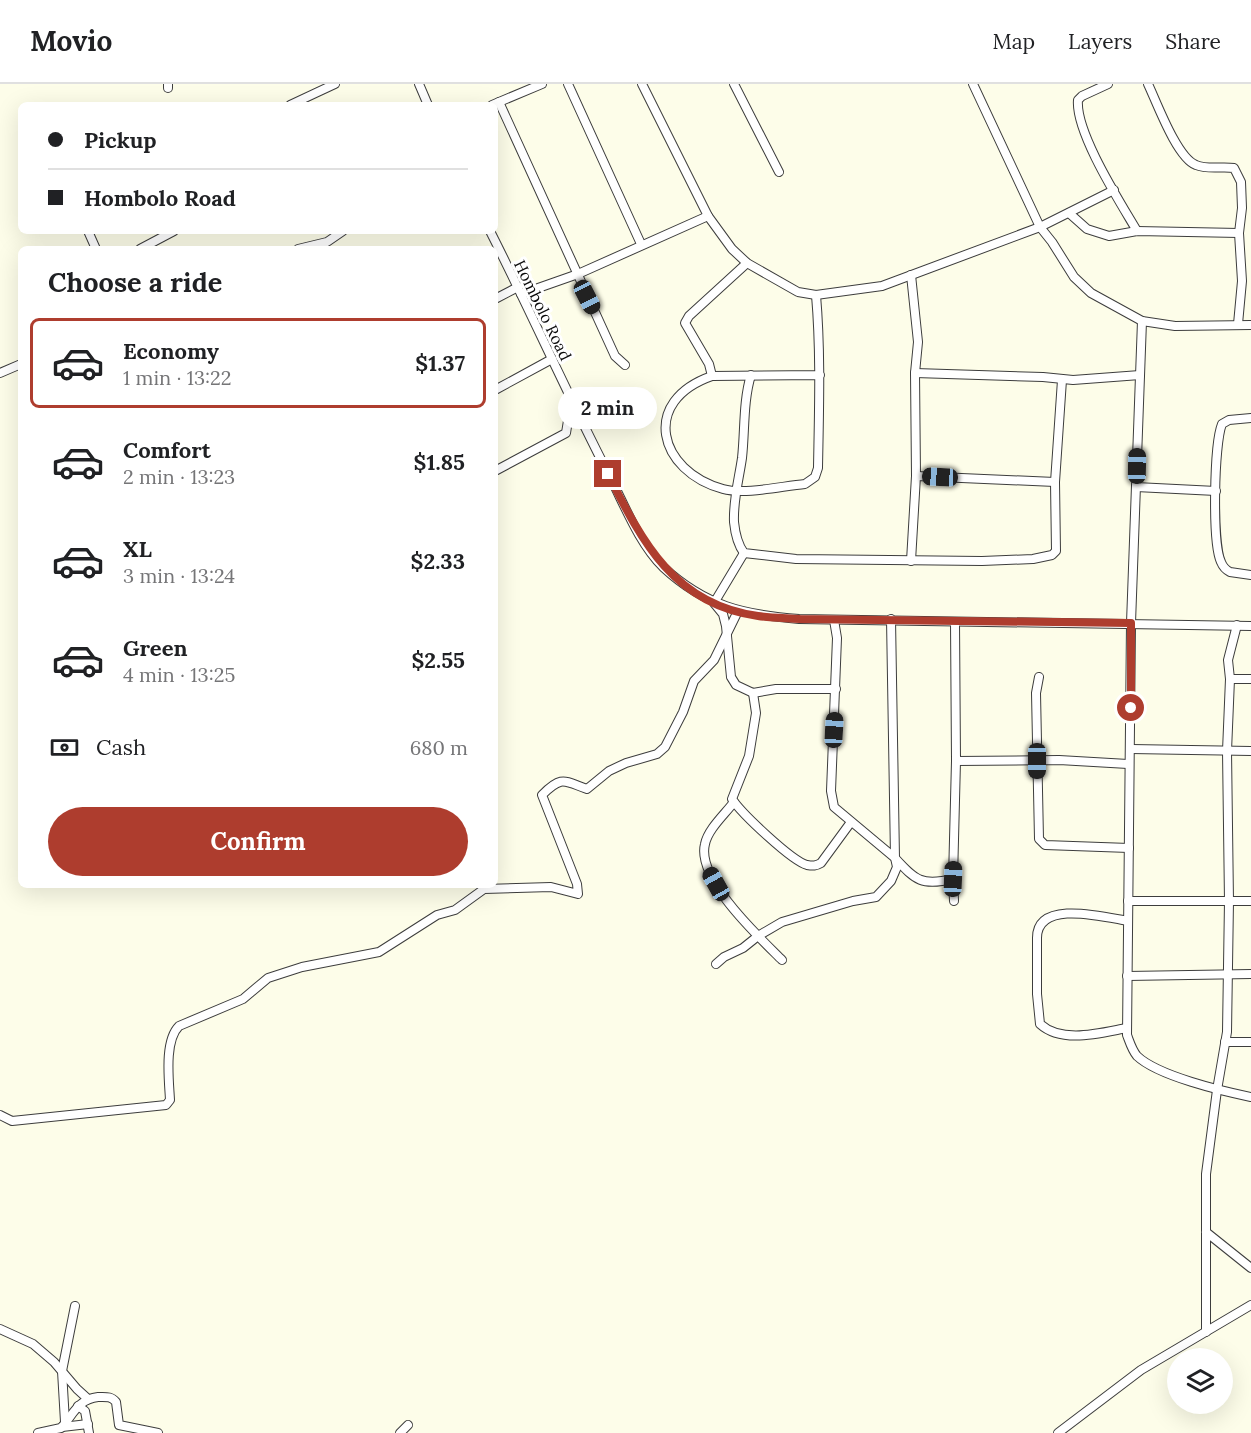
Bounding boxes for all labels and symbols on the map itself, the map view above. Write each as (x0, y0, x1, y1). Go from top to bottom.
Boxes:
street label: Hombolo Road (510, 256, 576, 364)
car (571, 277, 603, 317)
callout: 2 min (558, 387, 658, 429)
car (1128, 448, 1146, 484)
route end (594, 460, 621, 487)
car (922, 467, 958, 487)
route start (1117, 694, 1144, 721)
car (824, 712, 844, 748)
car (1028, 743, 1046, 779)
car (943, 861, 963, 897)
car (699, 864, 733, 904)

